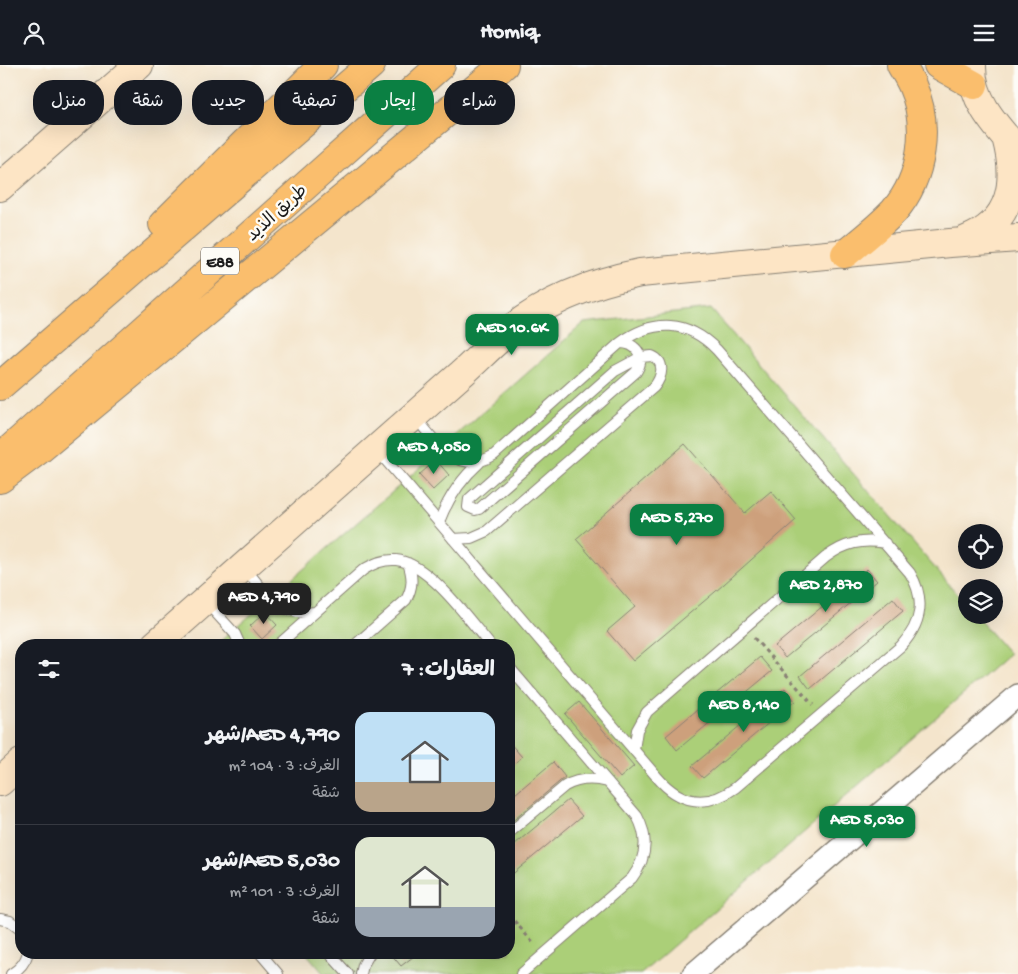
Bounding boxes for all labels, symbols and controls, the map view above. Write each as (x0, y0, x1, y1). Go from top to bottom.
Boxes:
icon: person (20, 19, 48, 47)
icon: menu (970, 19, 998, 47)
text: Homiq (480, 20, 538, 46)
chip: منزل (33, 80, 104, 125)
chip: شقة (114, 80, 182, 125)
chip: جديد (192, 80, 264, 125)
chip: تصفية (274, 80, 354, 125)
chip: إيجار (364, 80, 434, 125)
chip: شراء (444, 80, 515, 125)
street label: طريق الذيد (243, 181, 313, 247)
road number: E88 (201, 247, 239, 275)
pin: AED 10.6K (455, 313, 569, 356)
text: AED 10.6K (476, 320, 548, 339)
pin: AED 4,050 (377, 433, 491, 475)
text: AED 4,050 (398, 439, 470, 458)
pin: AED 5,270 (620, 503, 734, 546)
text: AED 5,270 (641, 510, 713, 529)
map controls (958, 524, 1003, 624)
button: locate (958, 524, 1003, 569)
pin: AED 2,870 (769, 571, 883, 613)
text: AED 2,870 (790, 577, 862, 596)
button: layers (958, 579, 1003, 624)
pin: AED 4,790 (207, 583, 321, 625)
text: AED 4,790 (228, 589, 300, 608)
icon: filters (35, 655, 63, 683)
text: العقارات: 7 (402, 659, 495, 684)
pin: AED 8,140 (687, 691, 801, 733)
text: AED 8,140 (709, 697, 779, 716)
text: AED 4,790/شهر (206, 724, 340, 749)
icon: home (395, 732, 455, 792)
text: الغرف: 3 · 104 m² (229, 758, 340, 777)
text: شقة (312, 785, 340, 804)
pin: AED 5,030 (810, 805, 924, 848)
text: AED 5,030 (830, 812, 904, 831)
text: AED 5,030/شهر (204, 850, 340, 875)
icon: home (395, 857, 455, 917)
text: الغرف: 3 · 101 m² (230, 884, 340, 903)
text: شقة (312, 911, 340, 930)

